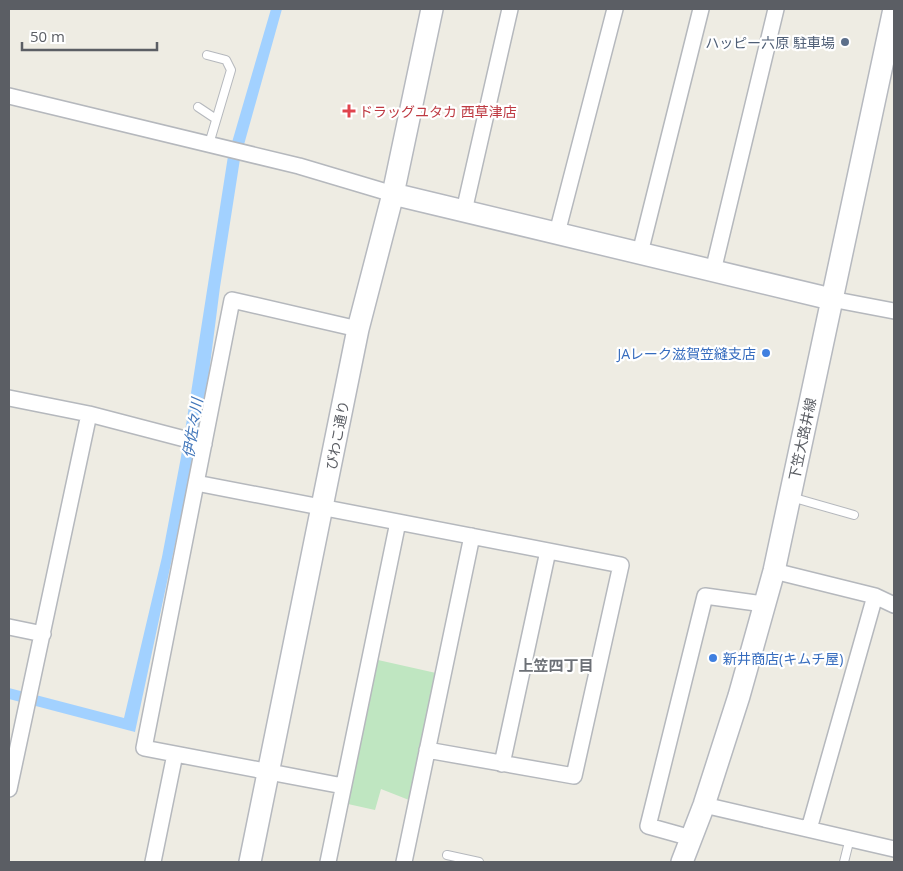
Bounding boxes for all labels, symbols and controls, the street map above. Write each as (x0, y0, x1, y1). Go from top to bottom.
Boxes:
scale bar (22, 20, 158, 52)
text: 50 m (30, 26, 65, 46)
place label: ハッピー六原 駐車場 (705, 33, 835, 52)
marker: ハッピー六原 駐車場 (839, 36, 851, 48)
place label: ドラッグユタカ 西草津店 (359, 102, 517, 121)
marker: ドラッグユタカ 西草津店 (343, 105, 355, 117)
place label: JAレーク滋賀笠縫支店 (615, 344, 756, 363)
marker: JAレーク滋賀笠縫支店 (760, 347, 772, 359)
water label: 伊佐々川 (177, 395, 207, 459)
street label: 下笠大路井線 (784, 396, 820, 482)
street label: びわこ通り (321, 399, 353, 471)
place label: 新井商店(キムチ屋) (723, 649, 843, 668)
marker: 新井商店(キムチ屋) (707, 652, 719, 664)
district label: 上笠四丁目 (518, 655, 594, 675)

